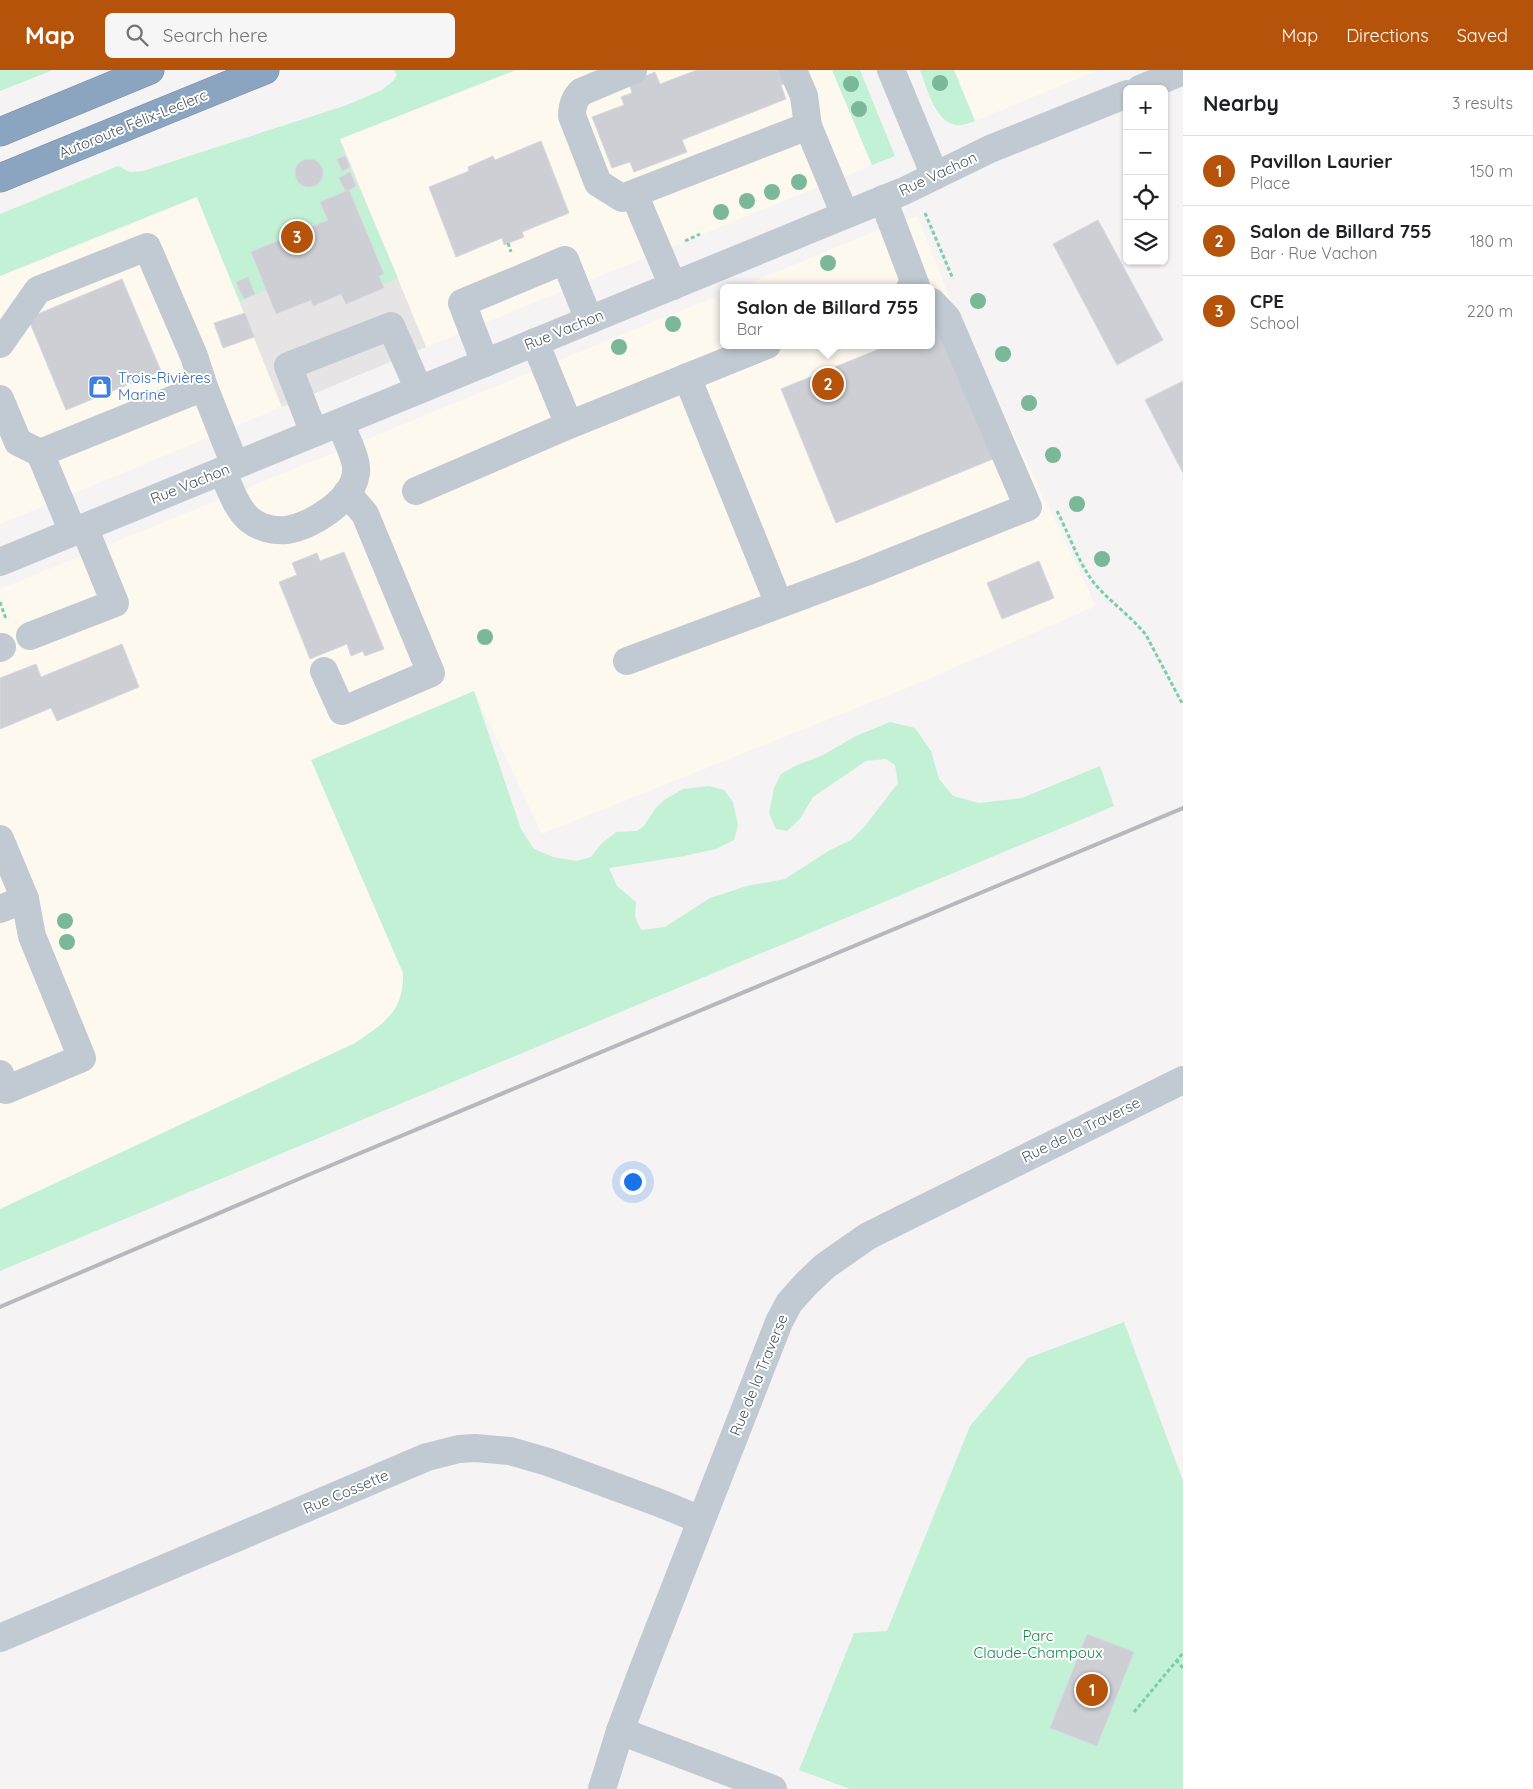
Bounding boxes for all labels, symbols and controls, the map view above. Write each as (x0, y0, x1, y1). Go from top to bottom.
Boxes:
search box (105, 13, 455, 58)
text: Map (25, 20, 75, 50)
icon: search (123, 21, 151, 49)
text: Search here (163, 23, 268, 47)
text: Map (1281, 24, 1318, 47)
text: Directions (1346, 24, 1429, 47)
text: Saved (1457, 24, 1508, 47)
street label: Autoroute Félix-Leclerc (56, 85, 210, 162)
map controls (1123, 85, 1168, 265)
button: + (1123, 85, 1168, 130)
text: Nearby (1203, 90, 1279, 116)
text: 3 results (1452, 93, 1513, 113)
button: − (1123, 130, 1168, 175)
street label: Rue Vachon (896, 147, 980, 200)
text: Pavillon Laurier (1250, 149, 1393, 173)
text: 1 (1216, 161, 1222, 181)
text: 150 m (1470, 161, 1513, 181)
text: Place (1250, 173, 1290, 193)
button: locate (1123, 175, 1168, 220)
pin: 3 (281, 218, 313, 256)
text: Salon de Billard 755 (1250, 219, 1432, 243)
button: layers (1123, 220, 1168, 265)
text: 2 (1214, 231, 1224, 251)
text: 180 m (1470, 231, 1513, 251)
text: Bar · Rue Vachon (1250, 243, 1378, 263)
popup (720, 284, 935, 349)
text: CPE (1250, 289, 1284, 313)
text: Salon de Billard 755 (737, 295, 918, 319)
text: 3 (1215, 301, 1223, 321)
text: 220 m (1467, 301, 1513, 321)
street label: Rue Vachon (521, 305, 606, 354)
text: School (1250, 313, 1299, 333)
text: Bar (737, 319, 763, 339)
pin: 2 (812, 365, 844, 403)
place label: Trois-Rivières Marine (118, 368, 211, 404)
shop icon: Trois-Rivières Marine (87, 374, 113, 400)
street label: Rue Vachon (147, 459, 232, 508)
street label: Rue de la Traverse (1018, 1093, 1143, 1166)
your location (620, 1169, 646, 1195)
street label: Rue de la Traverse (725, 1311, 792, 1438)
street label: Rue Cossette (300, 1465, 391, 1518)
park label: Parc Claude-Champoux (973, 1626, 1103, 1662)
pin: 1 (1076, 1671, 1108, 1709)

